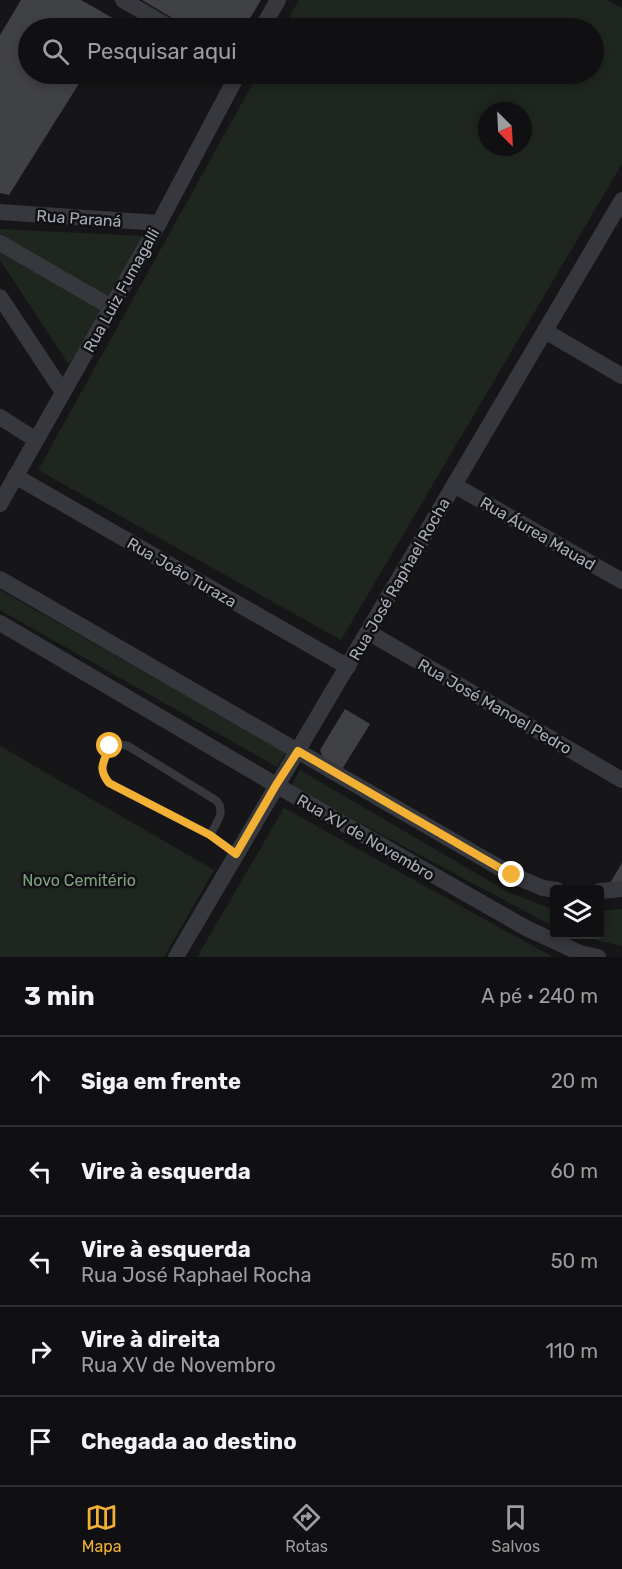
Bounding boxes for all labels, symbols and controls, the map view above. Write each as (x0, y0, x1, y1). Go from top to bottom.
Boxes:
search box (18, 18, 604, 84)
icon: search (39, 35, 72, 68)
text: Pesquisar aqui (87, 38, 237, 65)
north arrow (478, 102, 532, 156)
street label: Rua Paraná (36, 206, 122, 231)
street label: Rua Luiz Fumagalli (79, 225, 163, 356)
street label: Rua Áurea Mauad (477, 493, 599, 574)
street label: Rua José Raphael Rocha (345, 495, 454, 664)
street label: Rua João Turaza (124, 533, 240, 611)
street label: Rua José Manoel Pedro (415, 655, 575, 758)
route start (96, 732, 122, 758)
street label: Rua XV de Novembro (294, 790, 438, 885)
route end (498, 861, 524, 887)
park label: Novo Cemitério (22, 871, 136, 890)
map controls (550, 885, 604, 939)
button: layers (550, 885, 604, 939)
text: 3 min (24, 981, 95, 1012)
text: A pé · 240 m (481, 984, 598, 1008)
icon: ahead (24, 1065, 57, 1098)
text: Siga em frente (81, 1068, 241, 1095)
text: 20 m (551, 1069, 598, 1093)
icon: left (24, 1155, 57, 1188)
text: Vire à esquerda (81, 1158, 251, 1185)
text: 60 m (551, 1159, 598, 1183)
text: Vire à esquerda (81, 1236, 251, 1263)
icon: left (24, 1245, 57, 1278)
text: 50 m (551, 1249, 598, 1273)
text: Rua José Raphael Rocha (81, 1263, 312, 1287)
text: Vire à direita (81, 1326, 220, 1353)
icon: right (24, 1335, 57, 1368)
text: 110 m (546, 1339, 598, 1363)
text: Rua XV de Novembro (81, 1353, 276, 1377)
icon: arrive (24, 1425, 57, 1458)
text: Chegada ao destino (81, 1428, 297, 1455)
tab: Mapa (82, 1501, 122, 1556)
tab: Rotas (285, 1501, 328, 1556)
tab: Salvos (492, 1501, 540, 1556)

